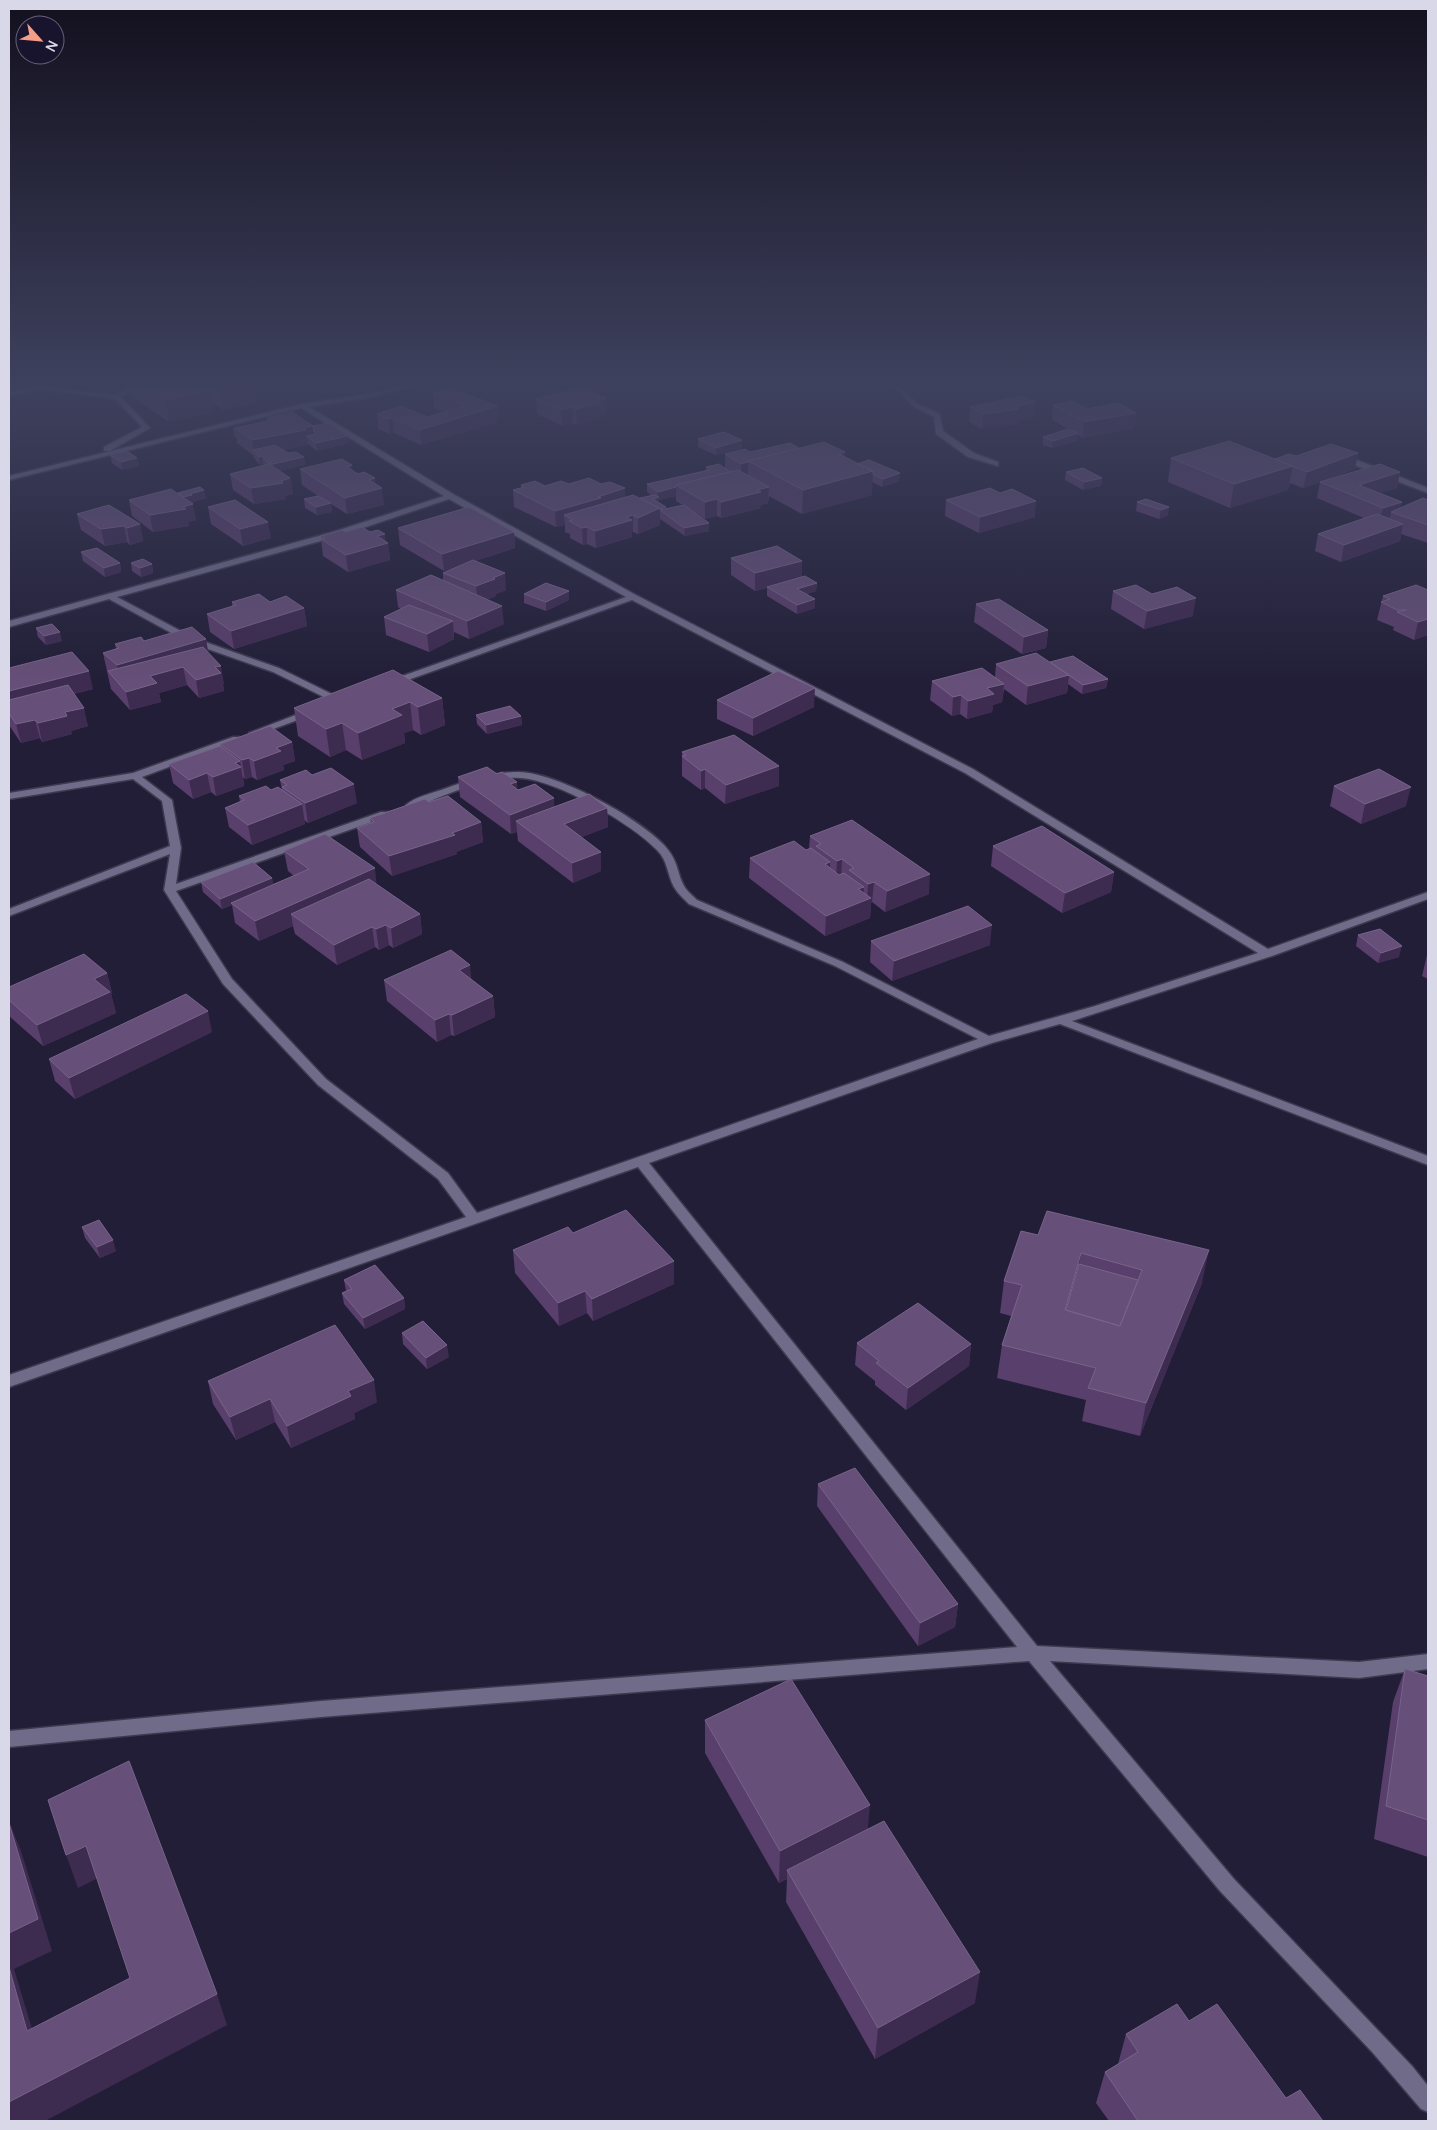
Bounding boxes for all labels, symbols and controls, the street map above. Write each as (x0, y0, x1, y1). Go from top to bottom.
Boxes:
north arrow (15, 15, 65, 65)
text: N (41, 37, 63, 55)

